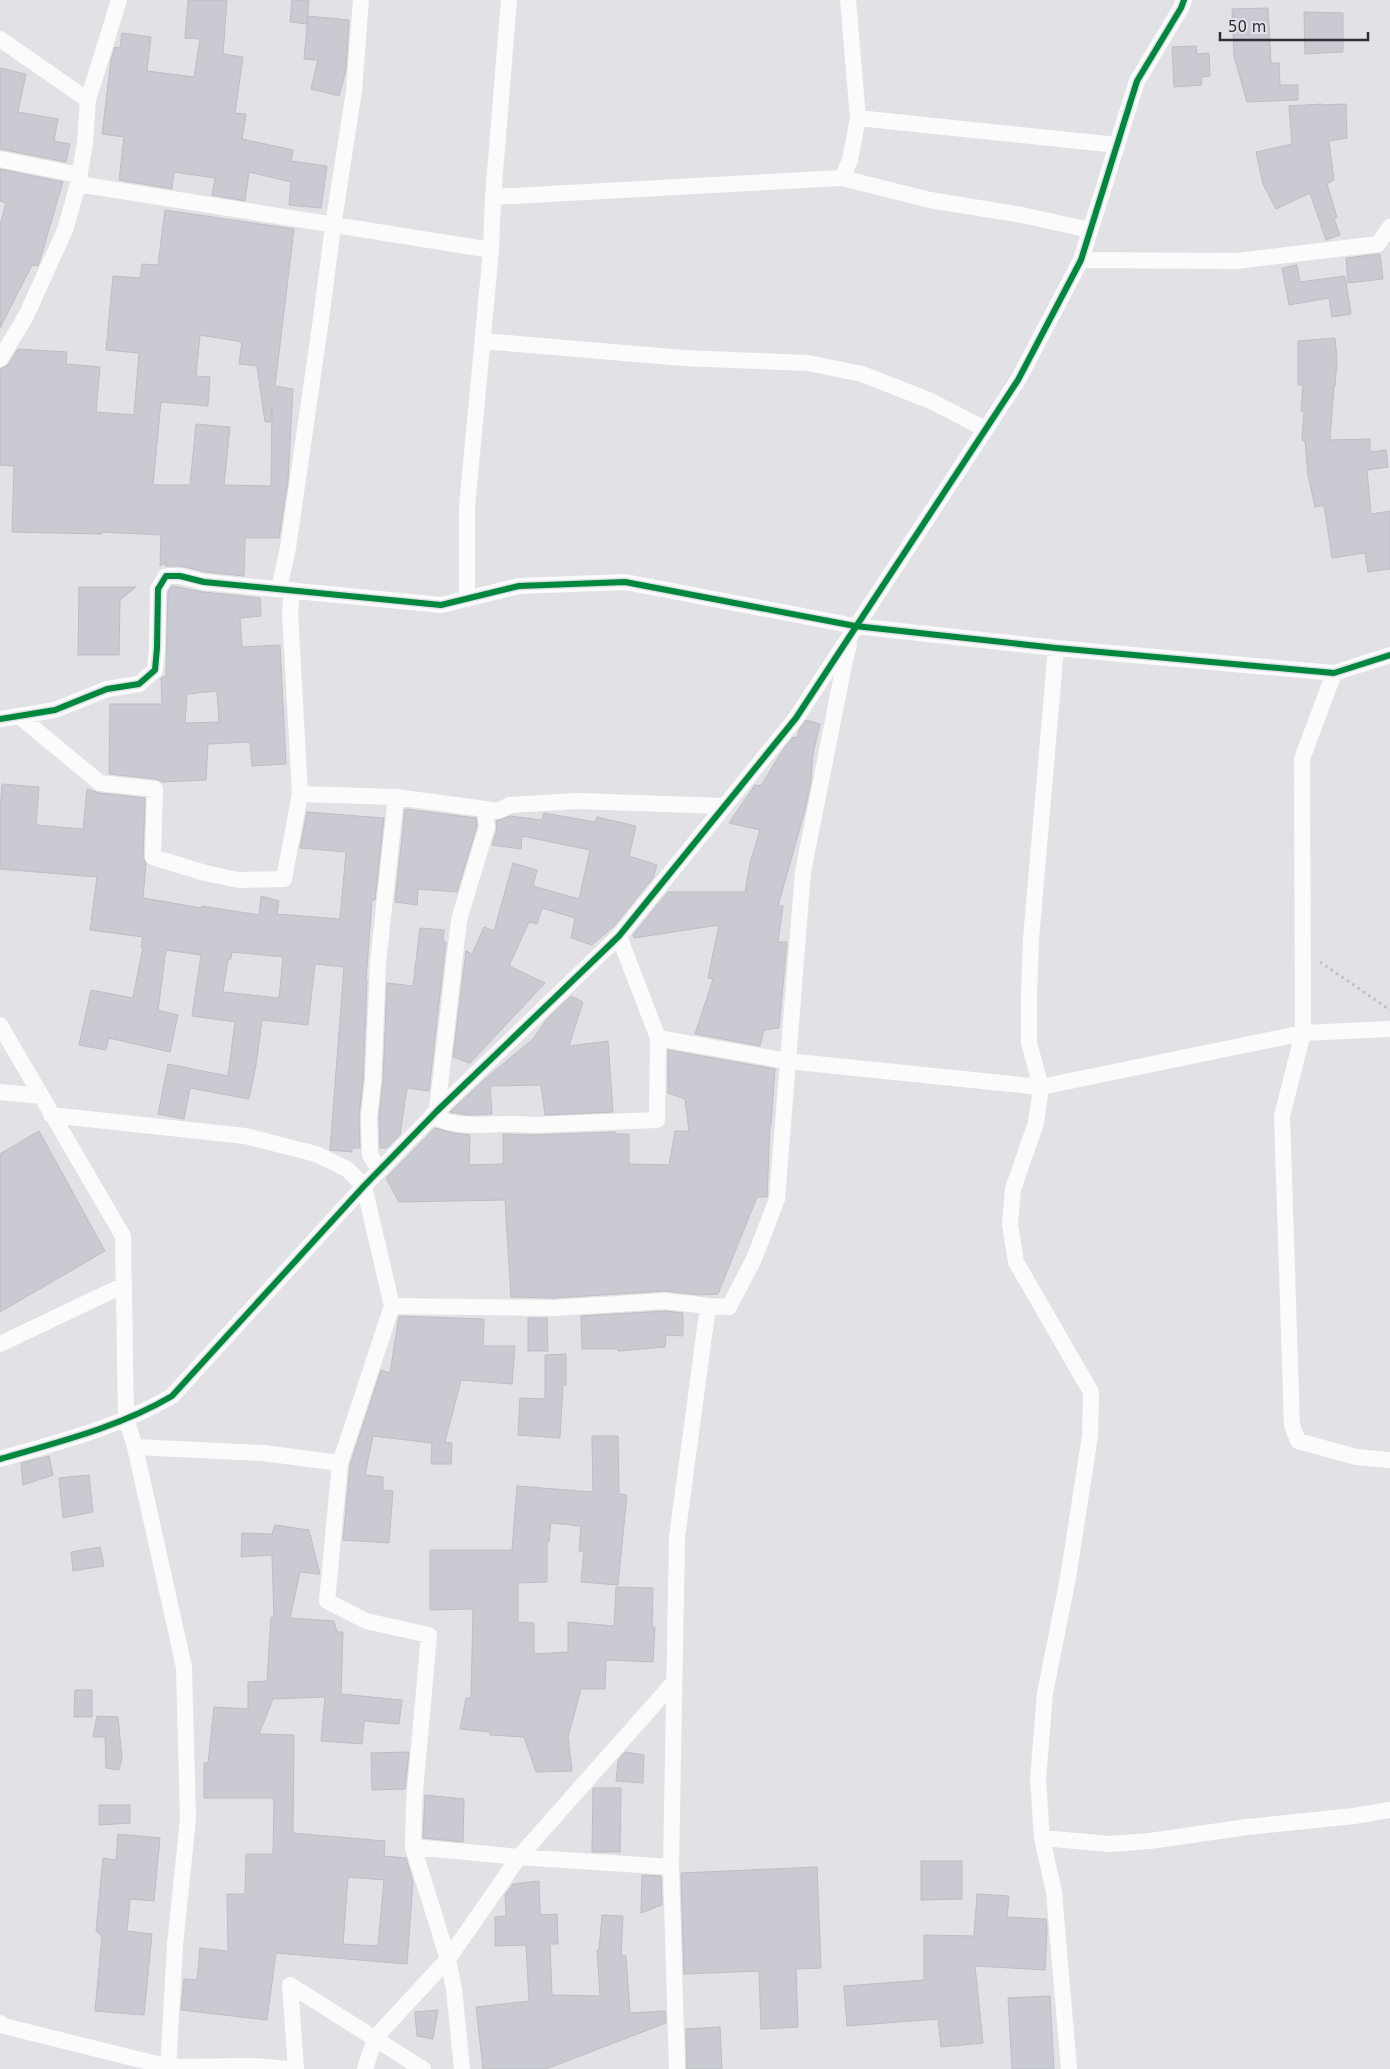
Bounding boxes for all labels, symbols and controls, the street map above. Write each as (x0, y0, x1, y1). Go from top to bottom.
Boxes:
scale bar (1220, 10, 1368, 42)
text: 50 m (1228, 18, 1266, 36)

